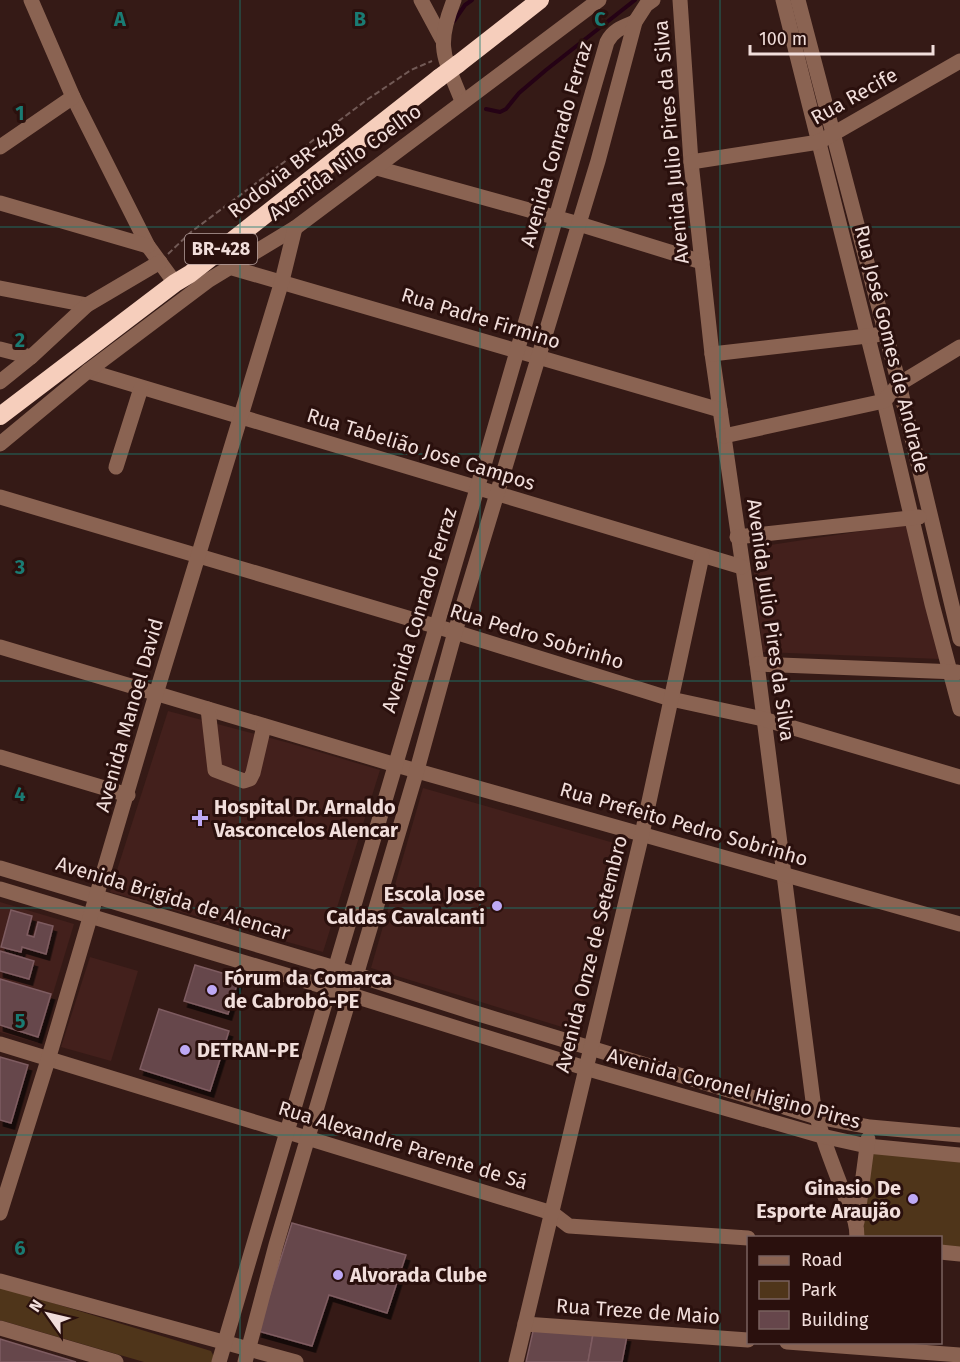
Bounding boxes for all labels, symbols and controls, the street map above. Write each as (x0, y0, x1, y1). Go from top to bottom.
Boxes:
text: A (113, 7, 127, 31)
text: B (354, 7, 366, 31)
text: C (594, 7, 606, 31)
scale bar (750, 18, 933, 56)
street label: Avenida Julio Pires da Silva (648, 19, 694, 265)
text: 100 m (759, 28, 807, 50)
street label: Avenida Conrado Ferraz (515, 38, 597, 250)
street label: Rua Recife (807, 62, 901, 130)
street label: Avenida Nilo Coelho (264, 99, 426, 225)
text: 1 (15, 101, 25, 125)
street label: Rodovia BR-428 (223, 117, 349, 223)
street label: Rua José Gomes de Andrade (850, 223, 934, 475)
road number: BR-428 (185, 234, 257, 264)
street label: Rua Padre Firmino (398, 282, 564, 354)
text: 2 (15, 328, 25, 352)
street label: Rua Tabelião Jose Campos (304, 403, 538, 495)
street label: Avenida Julio Pires da Silva (742, 497, 800, 743)
street label: Avenida Conrado Ferraz (376, 504, 462, 715)
text: 3 (14, 555, 25, 579)
street label: Rua Pedro Sobrinho (447, 598, 627, 674)
street label: Avenida Manoel David (90, 615, 168, 815)
street label: Rua Prefeito Pedro Sobrinho (557, 777, 811, 871)
text: 4 (14, 782, 26, 806)
place label: Hospital Dr. Arnaldo Vasconcelos Alencar (213, 795, 399, 842)
marker: Hospital Dr. Arnaldo Vasconcelos Alencar (191, 809, 209, 827)
street label: Avenida Onze de Setembro (550, 833, 632, 1075)
street label: Avenida Brigida de Alencar (53, 851, 293, 945)
place label: Escola Jose Caldas Cavalcanti (326, 882, 485, 929)
marker: Escola Jose Caldas Cavalcanti (490, 899, 504, 913)
place label: Fórum da Comarca de Cabrobó-PE (224, 966, 392, 1013)
marker: Fórum da Comarca de Cabrobó-PE (205, 983, 219, 997)
text: 5 (15, 1009, 26, 1033)
place label: DETRAN-PE (197, 1038, 299, 1062)
marker: DETRAN-PE (178, 1043, 192, 1057)
street label: Avenida Coronel Higino Pires (605, 1043, 863, 1133)
street label: Rua Alexandre Parente de Sá (275, 1096, 531, 1194)
place label: Ginasio De Esporte Araujão (756, 1176, 901, 1223)
marker: Ginasio De Esporte Araujão (906, 1192, 920, 1206)
text: 6 (14, 1236, 26, 1260)
legend (747, 1236, 942, 1344)
text: Road (801, 1249, 843, 1271)
place label: Alvorada Clube (349, 1263, 487, 1287)
marker: Alvorada Clube (331, 1268, 345, 1282)
text: Park (801, 1279, 837, 1301)
north arrow (18, 1284, 78, 1344)
street label: Rua Treze de Maio (555, 1293, 721, 1329)
text: N (25, 1296, 47, 1316)
text: Building (801, 1309, 869, 1331)

